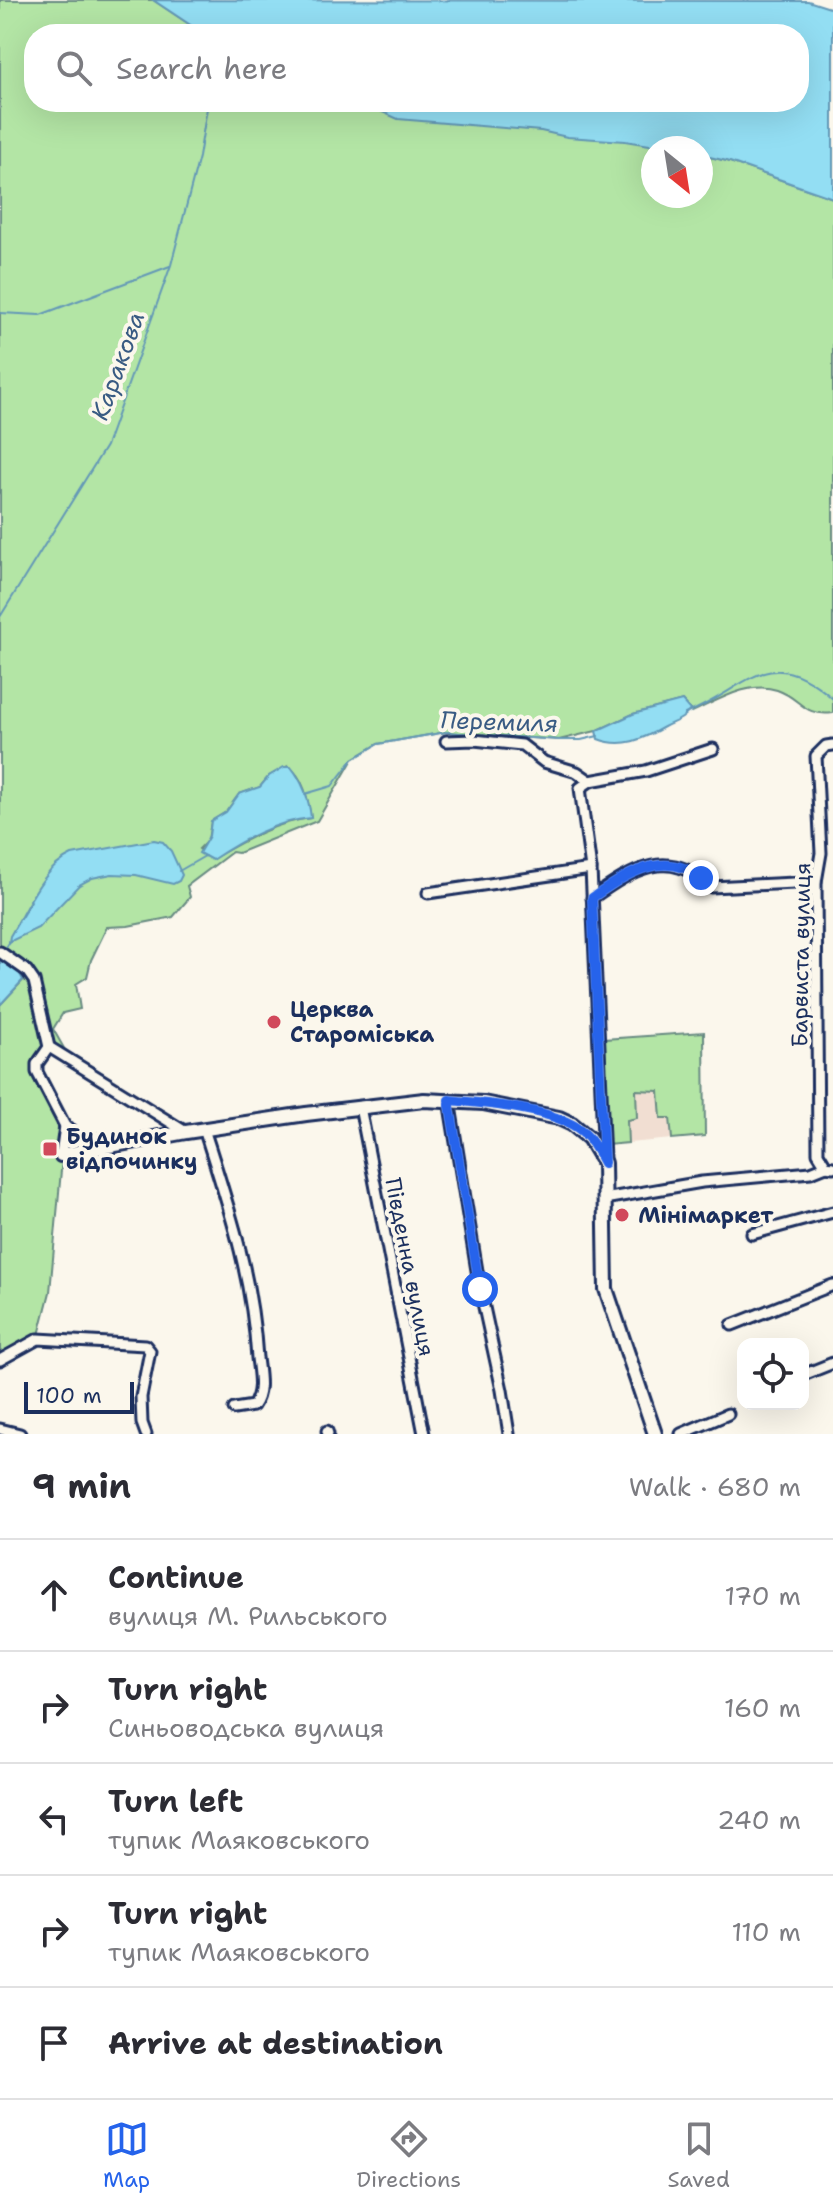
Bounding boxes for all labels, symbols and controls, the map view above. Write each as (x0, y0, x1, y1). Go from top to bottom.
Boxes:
search box (24, 24, 809, 112)
icon: search (52, 46, 96, 90)
text: Search here (116, 48, 287, 89)
north arrow (641, 136, 713, 208)
water label: Каракова (84, 307, 152, 425)
water label: Перемиля (440, 704, 558, 740)
route end (683, 860, 719, 896)
street label: Барвиста вулиця (785, 862, 817, 1048)
place label: Церква Староміська (290, 995, 434, 1049)
marker: Церква Староміська (265, 1013, 283, 1031)
place label: Будинок відпочинку (66, 1122, 197, 1176)
marker: Будинок відпочинку (41, 1140, 59, 1158)
street label: Південна вулиця (378, 1175, 442, 1359)
place label: Мінімаркет (638, 1201, 774, 1230)
marker: Мінімаркет (613, 1206, 631, 1224)
route start (462, 1271, 498, 1307)
map controls (737, 1338, 809, 1410)
button: locate (737, 1338, 809, 1410)
scale bar (24, 1378, 134, 1414)
text: 100 m (36, 1381, 102, 1410)
text: 9 min (32, 1463, 131, 1509)
text: Walk · 680 m (629, 1469, 801, 1504)
text: Continue (108, 1557, 244, 1598)
icon: ahead (32, 1573, 76, 1617)
text: 170 m (724, 1578, 801, 1613)
text: вулиця М. Рильського (108, 1598, 388, 1633)
text: Turn right (108, 1669, 267, 1710)
icon: right (32, 1685, 76, 1729)
text: 160 m (724, 1690, 801, 1725)
text: Синьоводська вулиця (108, 1710, 384, 1745)
text: Turn left (108, 1781, 243, 1822)
icon: left (32, 1797, 76, 1841)
text: 240 m (717, 1802, 801, 1837)
text: тупик Маяковського (108, 1822, 370, 1857)
text: Turn right (108, 1893, 267, 1934)
icon: right (32, 1909, 76, 1953)
text: 110 m (731, 1914, 801, 1949)
text: тупик Маяковського (108, 1934, 370, 1969)
icon: arrive (32, 2021, 76, 2065)
text: Arrive at destination (108, 2023, 443, 2064)
tab: Map (103, 2117, 150, 2194)
tab: Directions (356, 2117, 461, 2194)
tab: Saved (667, 2117, 730, 2194)

